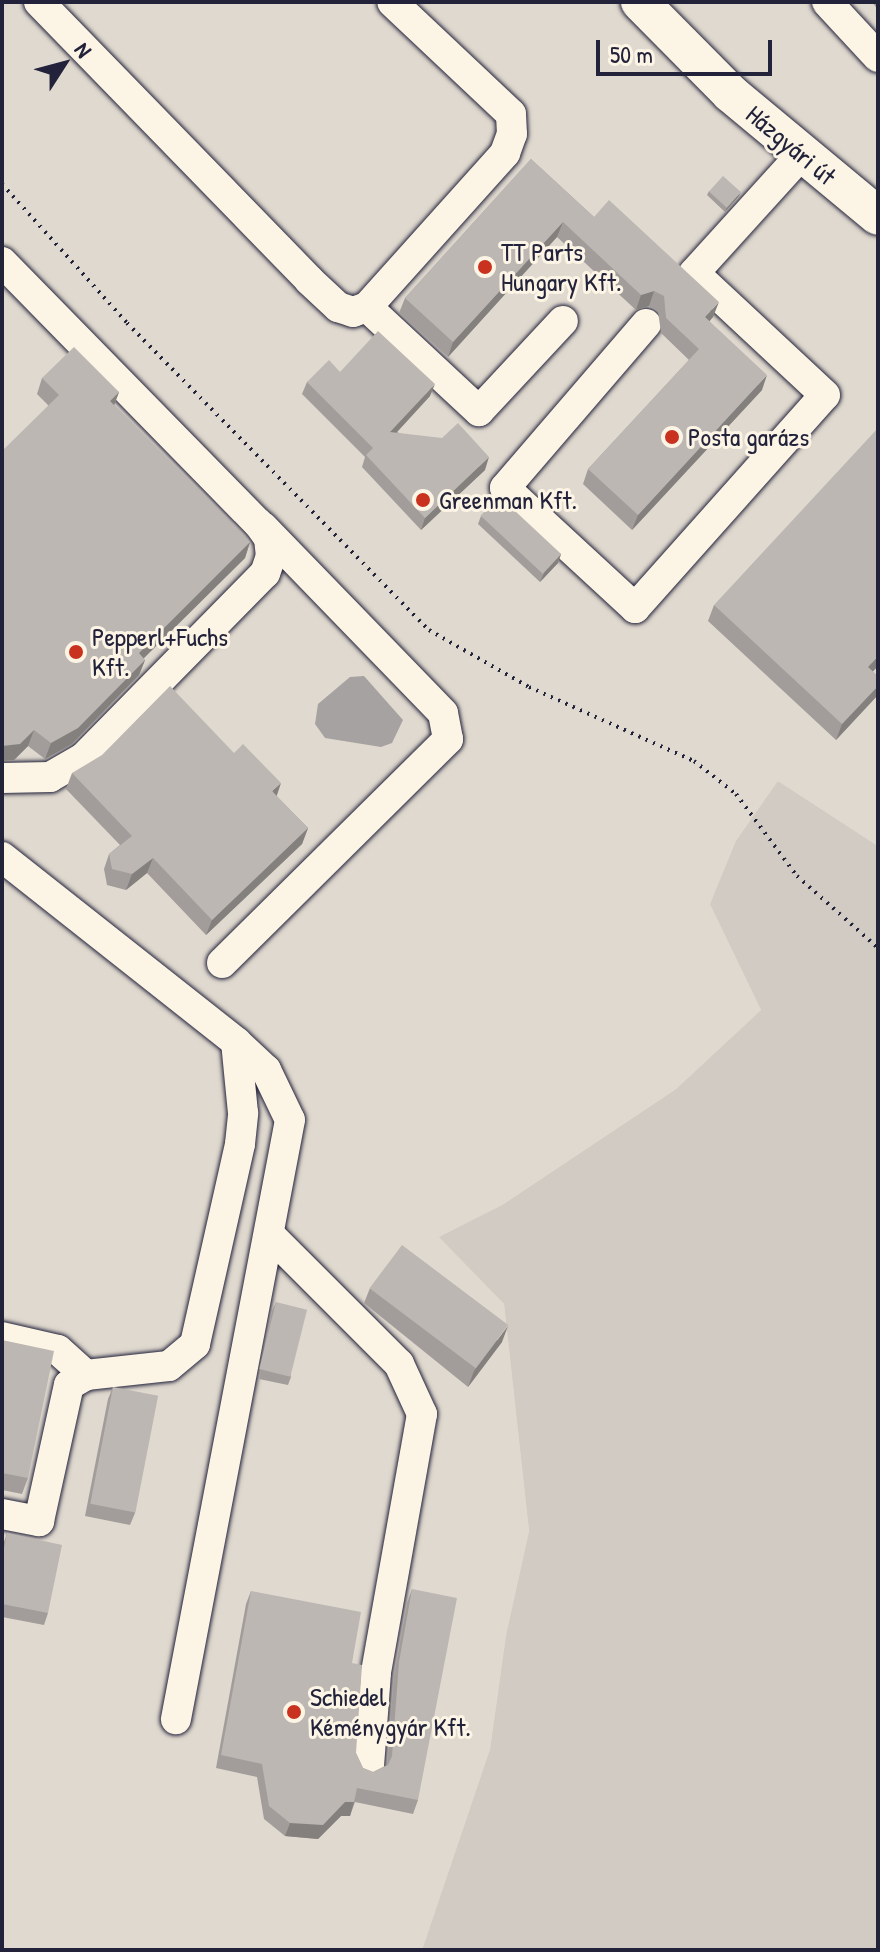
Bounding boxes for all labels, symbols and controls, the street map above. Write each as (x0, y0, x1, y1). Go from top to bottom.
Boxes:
north arrow (24, 24, 104, 104)
scale bar (600, 24, 776, 74)
text: N (68, 36, 99, 63)
text: 50 m (610, 38, 653, 70)
street label: Házgyári út (740, 99, 842, 191)
place label: TT Parts Hungary Kft. (501, 236, 622, 298)
marker: TT Parts Hungary Kft. (476, 258, 494, 276)
place label: Posta garázs (688, 421, 809, 453)
marker: Posta garázs (663, 428, 681, 446)
place label: Greenman Kft. (439, 484, 577, 516)
marker: Greenman Kft. (414, 491, 432, 509)
place label: Pepperl+Fuchs Kft. (92, 621, 228, 682)
marker: Pepperl+Fuchs Kft. (67, 643, 85, 661)
place label: Schiedel Kéménygyár Kft. (310, 1681, 471, 1742)
marker: Schiedel Kéménygyár Kft. (285, 1703, 303, 1721)

